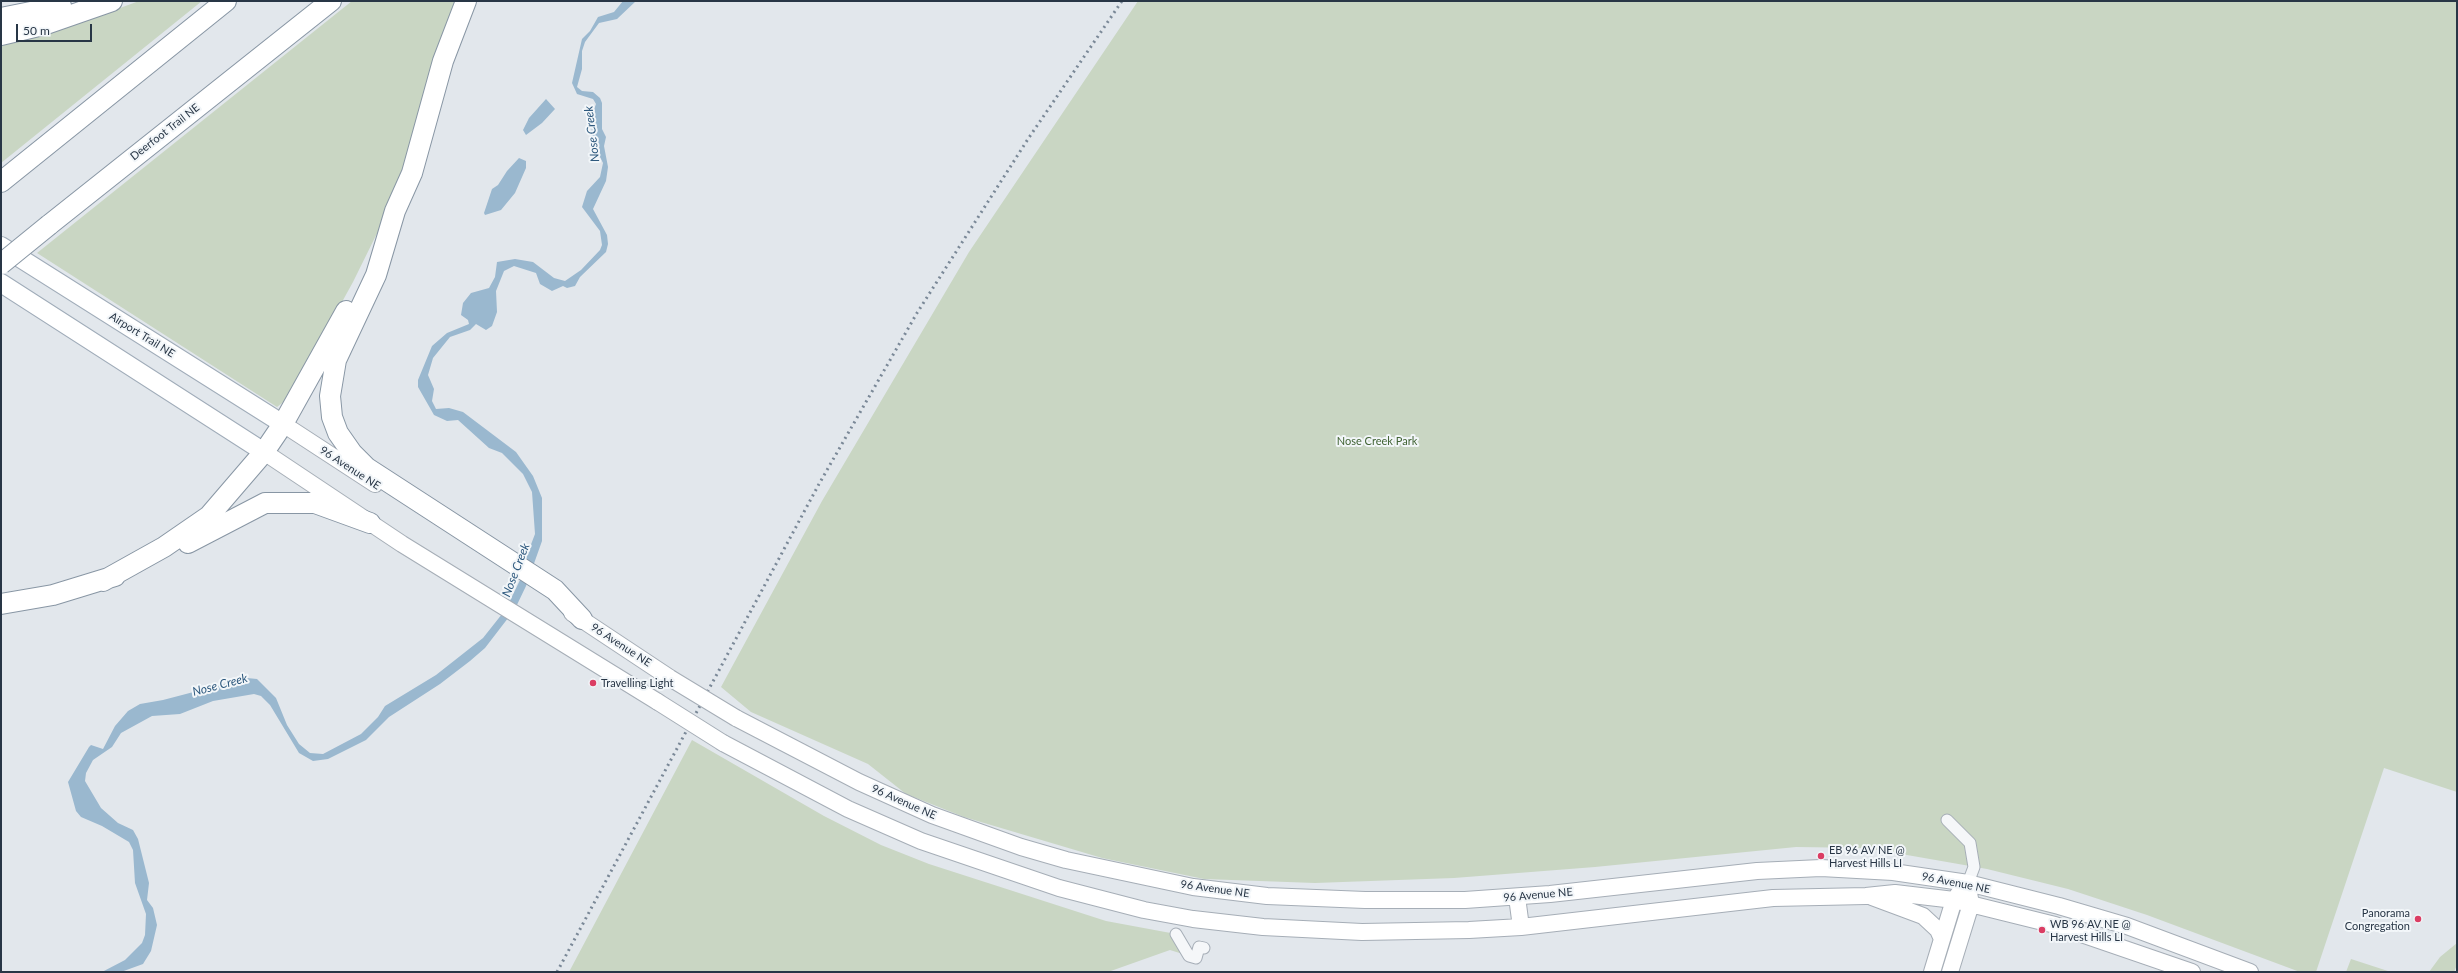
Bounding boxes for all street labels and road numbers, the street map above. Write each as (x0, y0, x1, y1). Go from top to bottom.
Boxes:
street label: Deerfoot Trail NE (128, 101, 202, 163)
street label: Airport Trail NE (107, 310, 177, 360)
street label: 96 Avenue NE (317, 444, 383, 492)
street label: 96 Avenue NE (588, 621, 654, 669)
street label: 96 Avenue NE (870, 782, 938, 822)
street label: 96 Avenue NE (1921, 870, 1991, 896)
street label: 96 Avenue NE (1180, 878, 1250, 900)
street label: 96 Avenue NE (1503, 885, 1573, 905)

